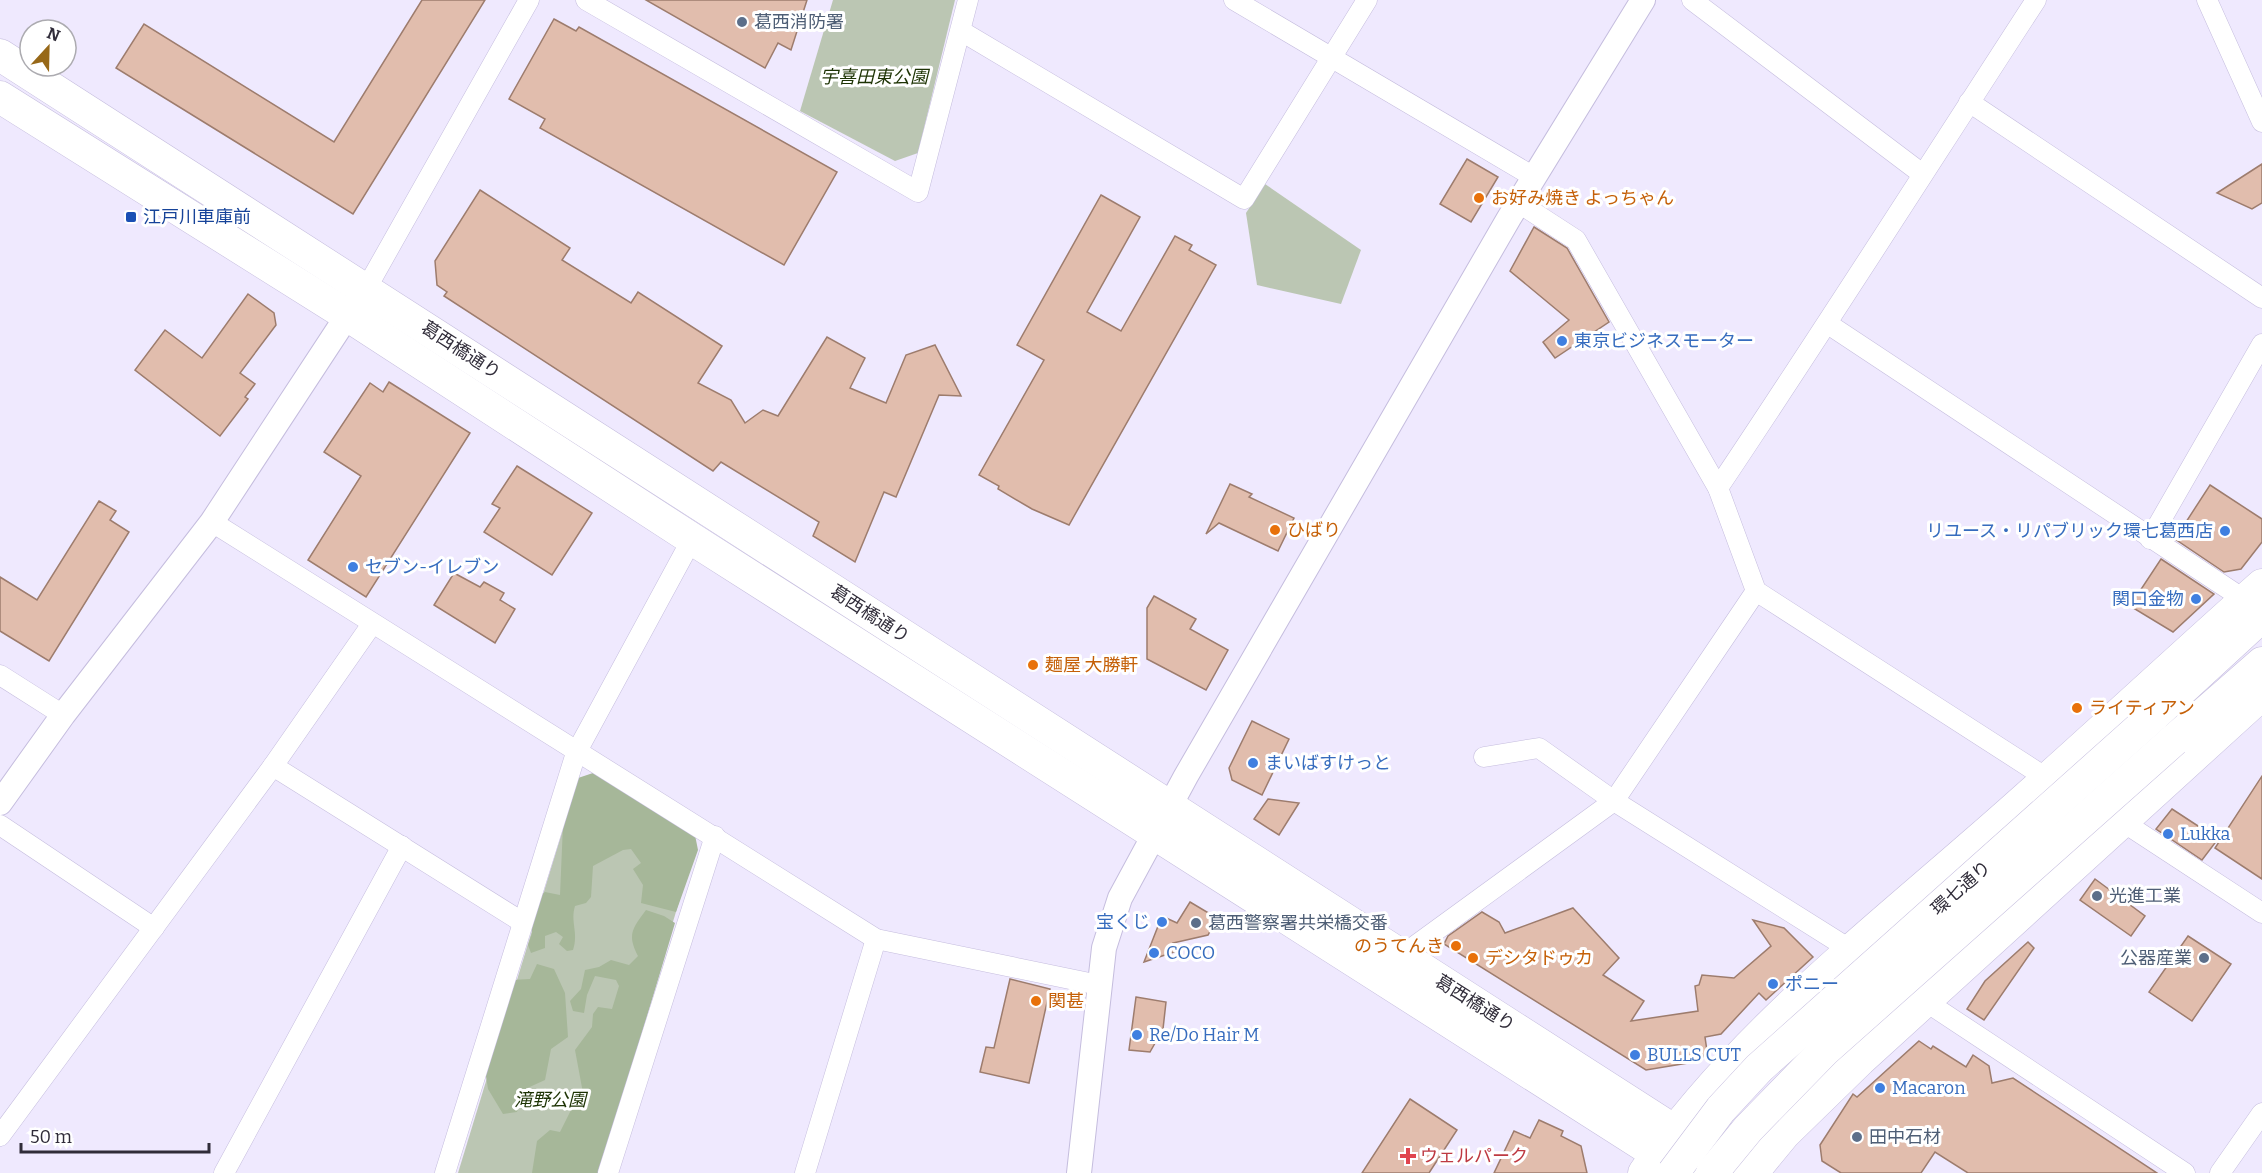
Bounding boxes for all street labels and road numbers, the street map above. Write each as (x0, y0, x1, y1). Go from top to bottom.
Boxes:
street label: 葛西橋通り (417, 316, 505, 384)
street label: 葛西橋通り (826, 580, 914, 648)
street label: 環七通り (1927, 856, 1995, 920)
street label: 葛西橋通り (1431, 970, 1519, 1036)

